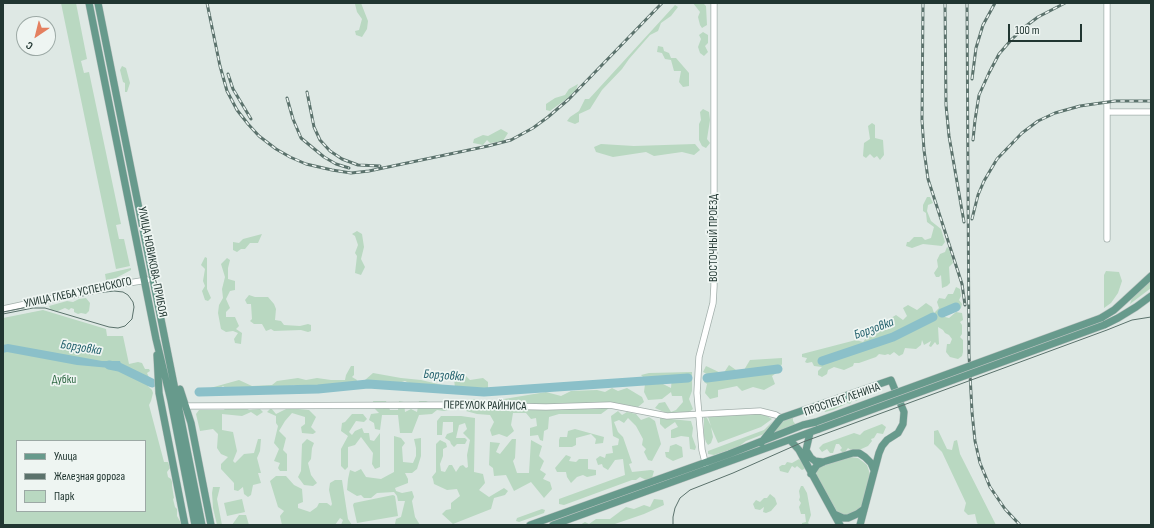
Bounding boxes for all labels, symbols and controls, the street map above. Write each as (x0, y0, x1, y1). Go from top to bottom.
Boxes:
north arrow (16, 16, 56, 56)
scale bar (1010, 16, 1084, 42)
text: 100 m (1015, 23, 1040, 38)
text: С (23, 38, 35, 52)
street label: ВОСТОЧНЫЙ ПРОЕЗД (707, 194, 721, 282)
street label: УЛИЦА НОВИКОВА-ПРИБОЯ (134, 206, 170, 318)
street label: УЛИЦА ГЛЕБА УСПЕНСКОГО (23, 275, 133, 311)
water label: Борзовка (852, 315, 896, 343)
water label: Борзовка (59, 337, 103, 359)
water label: Борзовка (423, 367, 465, 385)
park label: Дубки (52, 373, 76, 387)
street label: ПРОСПЕКТ ЛЕНИНА (802, 380, 882, 420)
street label: ПЕРЕУЛОК РАЙНИСА (443, 398, 527, 414)
legend (16, 440, 146, 512)
text: Улица (54, 449, 77, 464)
text: Железная дорога (54, 469, 125, 484)
text: Парк (54, 489, 74, 504)

